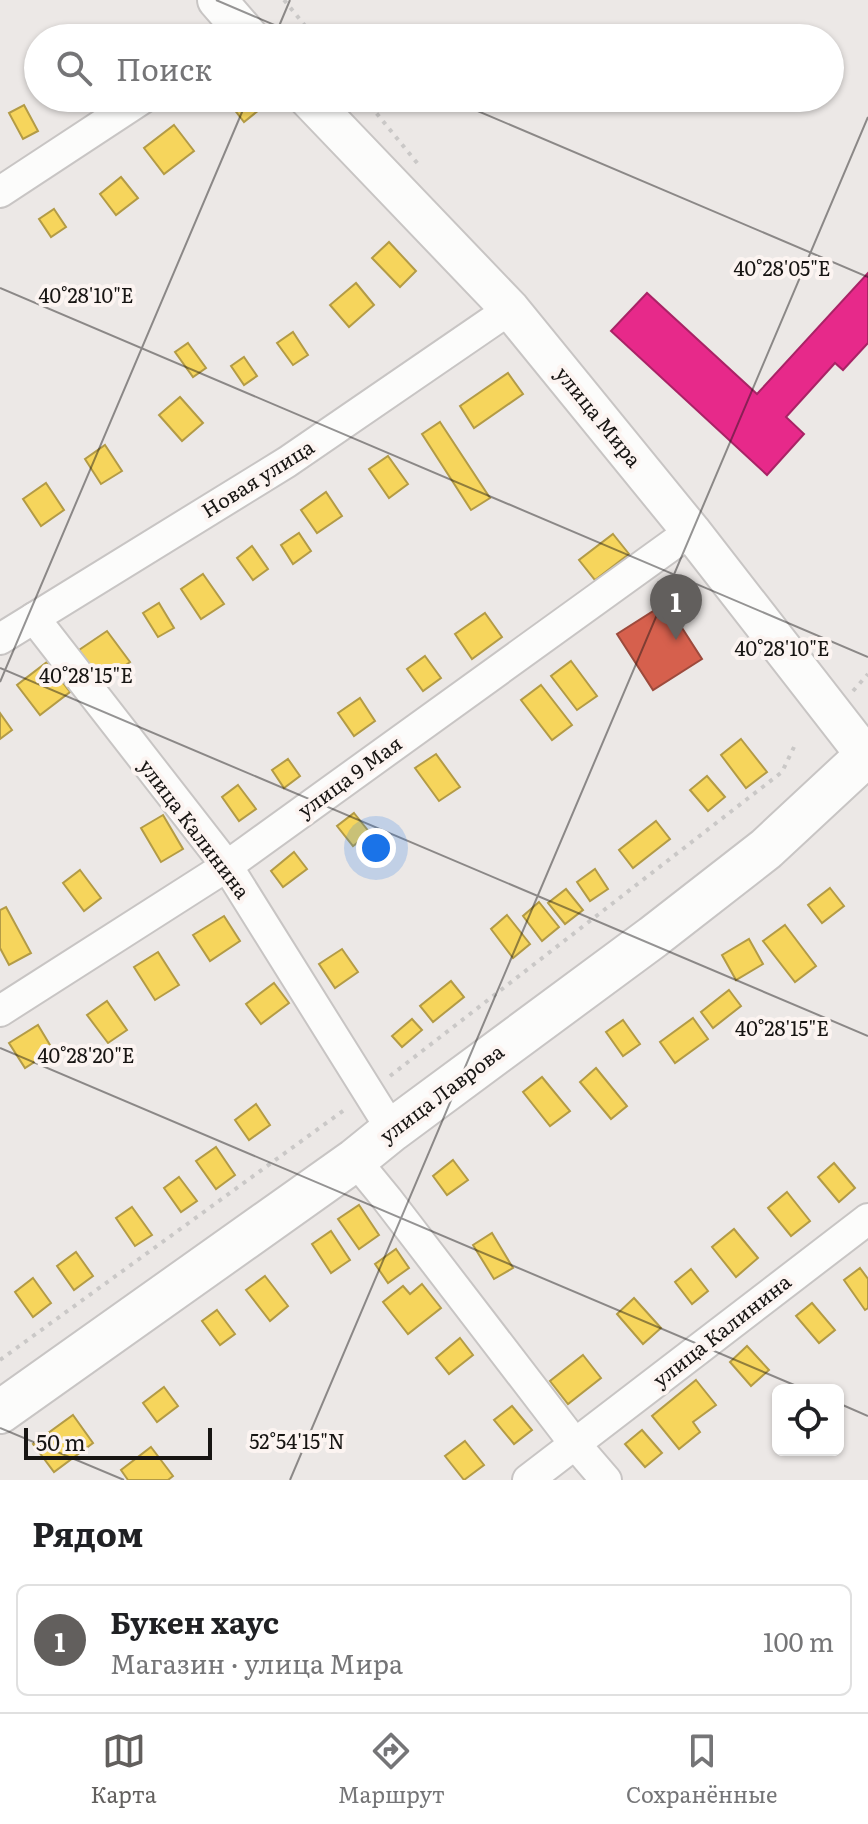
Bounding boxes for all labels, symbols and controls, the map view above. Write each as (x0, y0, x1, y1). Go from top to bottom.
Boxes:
search box (24, 24, 844, 112)
icon: search (52, 46, 96, 90)
text: Поиск (116, 46, 212, 90)
text: 40°28'05"E (733, 252, 831, 282)
text: 40°28'10"E (38, 279, 134, 309)
street label: улица Мира (549, 359, 650, 473)
street label: Новая улица (195, 431, 319, 524)
pin: 1 (650, 574, 702, 640)
text: 40°28'10"E (734, 632, 830, 662)
text: 40°28'15"E (39, 659, 133, 689)
street label: улица 9 Мая (290, 727, 407, 824)
street label: улица Калинина (133, 751, 258, 904)
your location (356, 828, 396, 868)
text: 40°28'15"E (735, 1012, 829, 1042)
street label: улица Лаврова (372, 1036, 509, 1149)
text: 40°28'20"E (37, 1039, 135, 1069)
street label: улица Калинина (645, 1266, 797, 1393)
map controls (772, 1384, 844, 1456)
button: locate (772, 1384, 844, 1456)
scale bar (24, 1424, 212, 1460)
text: 50 m (36, 1425, 86, 1458)
text: 52°54'15"N (249, 1425, 345, 1455)
text: Рядом (32, 1507, 144, 1557)
text: Букен хаус (110, 1599, 279, 1643)
text: 1 (55, 1621, 65, 1660)
text: 100 m (763, 1621, 834, 1660)
text: Магазин · улица Мира (110, 1643, 403, 1682)
tab: Карта (91, 1729, 157, 1810)
tab: Маршрут (338, 1729, 445, 1810)
tab: Сохранённые (626, 1729, 777, 1810)

